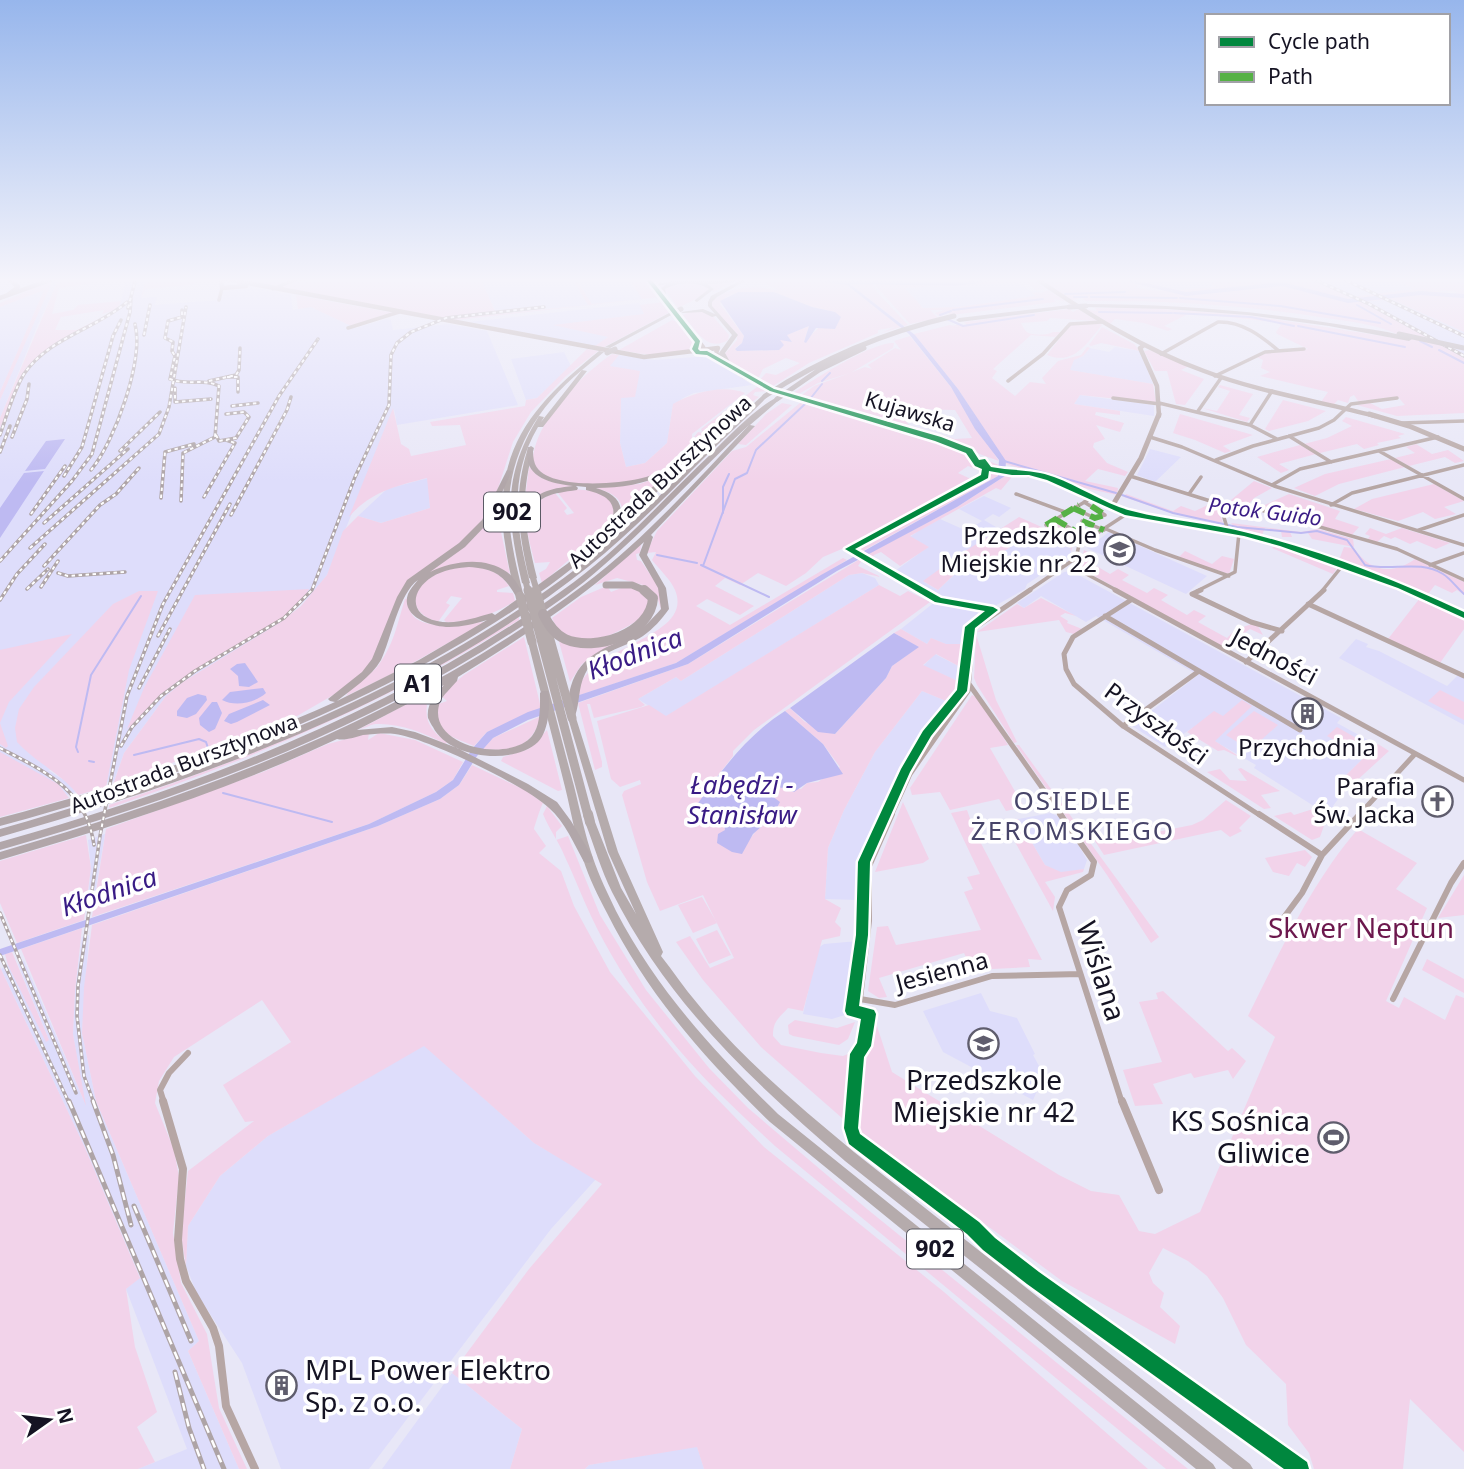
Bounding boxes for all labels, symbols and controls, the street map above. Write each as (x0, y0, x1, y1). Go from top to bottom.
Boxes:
legend (1205, 14, 1450, 105)
text: Cycle path (1268, 27, 1370, 55)
text: Path (1268, 62, 1313, 90)
street label: Kujawska (862, 384, 959, 438)
street label: Autostrada Bursztynowa (561, 389, 757, 574)
water label: Potok Guido (1207, 490, 1323, 532)
road number: 902 (484, 492, 540, 532)
place label: Przedszkole Miejskie nr 22 (941, 518, 1097, 579)
school or university icon: Przedszkole Miejskie nr 22 (1103, 533, 1137, 567)
water label: Kłodnica (582, 618, 688, 688)
street label: Jedności (1224, 618, 1324, 692)
road number: A1 (395, 664, 441, 704)
street label: Przyszłości (1098, 674, 1215, 772)
building icon: Przychodnia (1290, 697, 1324, 731)
street label: Autostrada Bursztynowa (66, 707, 301, 819)
place label: Przychodnia (1238, 730, 1376, 763)
water label: Łabędzi - Stanisław (687, 766, 798, 832)
place label: Parafia Św. Jacka (1313, 769, 1415, 830)
district label: OSIEDLE ŻEROMSKIEGO (971, 782, 1175, 848)
church icon: Parafia Św. Jacka (1421, 784, 1455, 818)
water label: Kłodnica (56, 858, 162, 924)
park label: Skwer Neptun (1268, 908, 1454, 946)
street label: Wiślana (1068, 916, 1136, 1025)
street label: Jesienna (890, 942, 991, 999)
school or university icon: Przedszkole Miejskie nr 42 (967, 1026, 1001, 1060)
place label: Przedszkole Miejskie nr 42 (893, 1060, 1075, 1130)
place label: KS Sośnica Gliwice (1171, 1101, 1310, 1171)
sports icon: KS Sośnica Gliwice (1316, 1120, 1350, 1154)
road number: 902 (907, 1230, 963, 1268)
place label: MPL Power Elektro Sp. z o.o. (305, 1350, 551, 1420)
building icon: MPL Power Elektro Sp. z o.o. (265, 1369, 299, 1403)
north arrow (14, 1385, 84, 1455)
text: N (51, 1405, 80, 1427)

